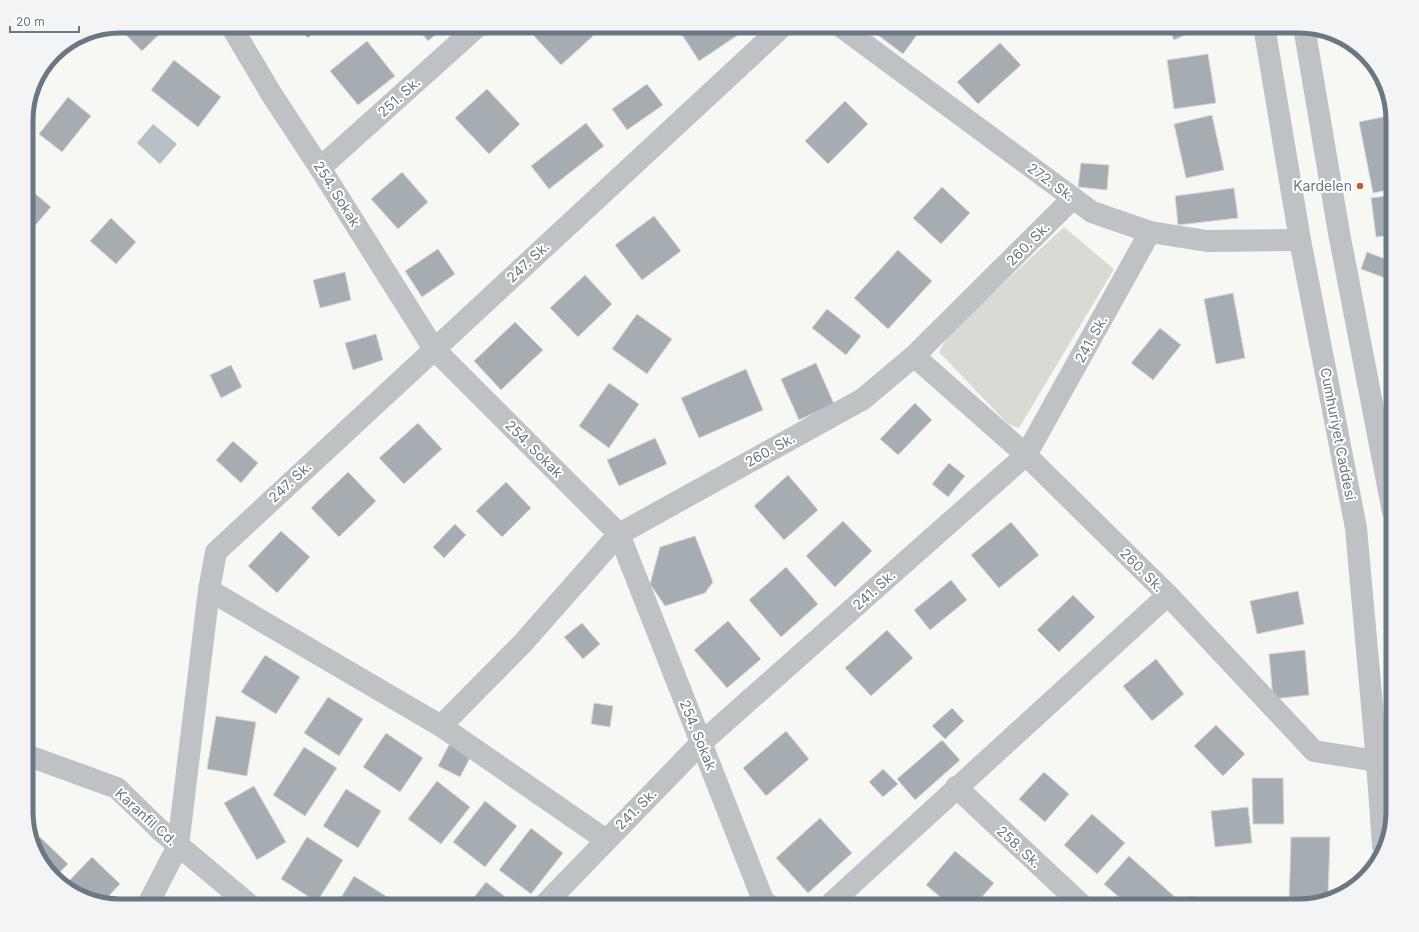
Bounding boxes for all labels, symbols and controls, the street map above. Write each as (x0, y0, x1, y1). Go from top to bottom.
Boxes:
scale bar (10, 8, 79, 34)
text: 20 m (16, 14, 45, 29)
street label: 251. Sk. (374, 73, 423, 120)
street label: 254. Sokak (311, 158, 364, 230)
street label: 272. Sk. (1025, 159, 1078, 204)
place label: Kardelen (1293, 177, 1352, 194)
marker: Kardelen (1355, 181, 1365, 191)
street label: 260. Sk. (1002, 218, 1053, 269)
street label: 247. Sk. (503, 238, 553, 286)
street label: 241. Sk. (1071, 312, 1110, 365)
street label: Cumhuriyet Caddesi (1317, 366, 1360, 502)
street label: 254. Sokak (502, 416, 567, 481)
street label: 260. Sk. (742, 429, 798, 470)
street label: 247. Sk. (265, 458, 315, 506)
street label: 260. Sk. (1117, 544, 1168, 595)
street label: 241. Sk. (849, 566, 898, 613)
street label: 254. Sokak (677, 697, 720, 773)
street label: Karanfil Cd. (112, 784, 181, 849)
street label: 241. Sk. (611, 784, 660, 833)
street label: 258. Sk. (994, 822, 1045, 871)

